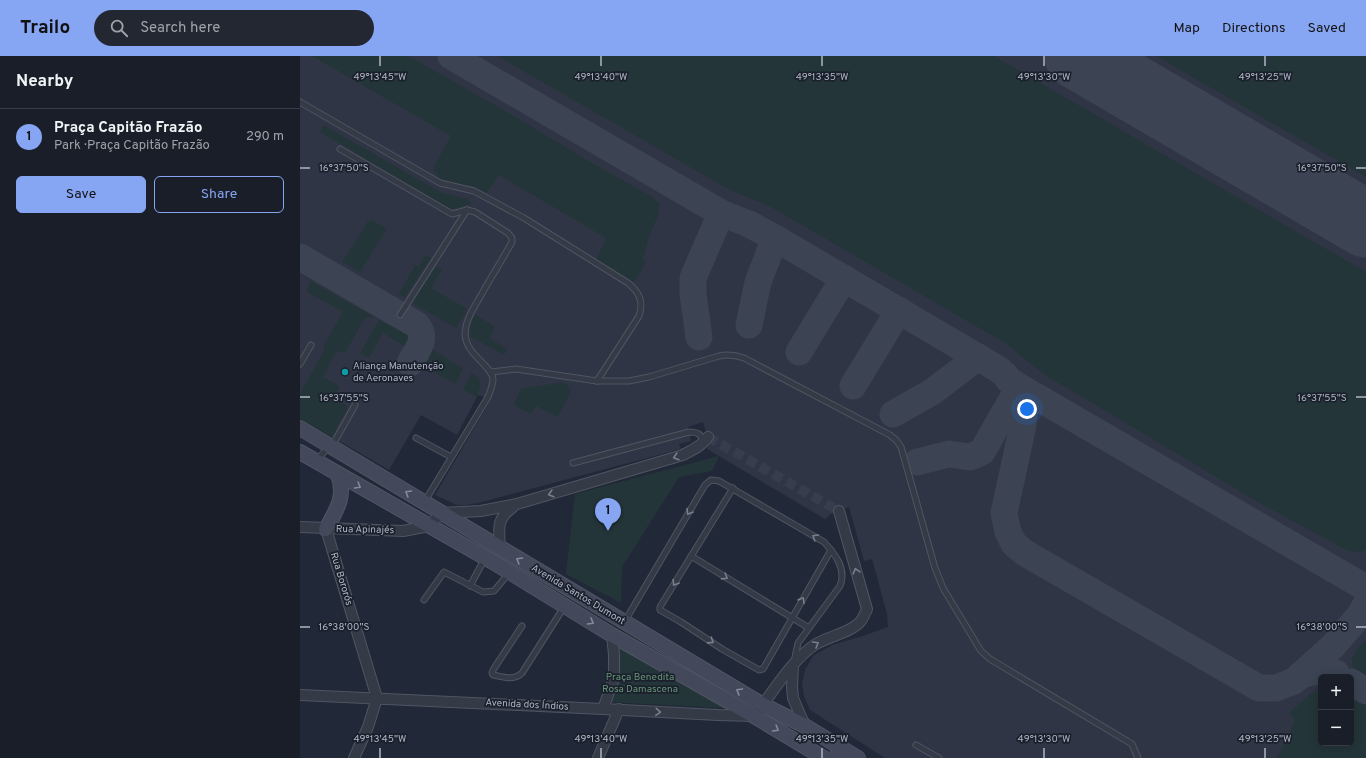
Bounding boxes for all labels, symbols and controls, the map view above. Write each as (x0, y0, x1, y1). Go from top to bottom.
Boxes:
search box (94, 10, 374, 46)
text: Trailo (20, 16, 70, 40)
icon: search (108, 17, 130, 39)
text: Search here (140, 19, 220, 38)
text: Map (1174, 20, 1200, 37)
text: Directions (1222, 20, 1286, 37)
text: Saved (1308, 20, 1346, 37)
text: Nearby (16, 71, 73, 93)
text: 49°13'45"W (354, 71, 406, 84)
text: 49°13'40"W (574, 71, 628, 84)
text: 49°13'35"W (796, 71, 848, 84)
text: 49°13'30"W (1018, 71, 1070, 84)
text: 49°13'25"W (1239, 71, 1291, 84)
text: Praça Capitão Frazão (54, 119, 202, 138)
text: 1 (26, 129, 32, 145)
text: 290 m (246, 129, 284, 145)
text: Park · Praça Capitão Frazão (54, 138, 210, 154)
text: 16°37'50"S (319, 162, 369, 175)
text: 16°37'50"S (1297, 162, 1347, 175)
button: Save (16, 176, 146, 213)
button: Share (154, 176, 284, 213)
place label: Aliança Manutenção de Aeronaves (353, 360, 444, 385)
marker: Aliança Manutenção de Aeronaves (340, 367, 350, 377)
text: 16°37'55"S (319, 392, 369, 405)
text: 16°37'55"S (1297, 392, 1347, 405)
your location (1017, 399, 1037, 419)
one-way arrow (672, 452, 679, 461)
one-way arrow (354, 481, 361, 488)
one-way arrow (548, 489, 555, 498)
one-way arrow (405, 490, 412, 498)
pin: 1 (595, 498, 621, 531)
one-way arrow (686, 508, 694, 515)
street label: Rua Apinajés (336, 523, 395, 537)
one-way arrow (812, 535, 819, 542)
street label: Rua Bororós (327, 551, 355, 608)
one-way arrow (516, 557, 523, 564)
street label: Avenida Santos Dumont (529, 562, 627, 628)
one-way arrow (852, 568, 861, 575)
one-way arrow (721, 572, 728, 579)
one-way arrow (672, 579, 680, 586)
one-way arrow (797, 597, 804, 604)
one-way arrow (587, 618, 594, 625)
text: 16°38'00"S (319, 621, 369, 634)
text: 16°38'00"S (1297, 621, 1347, 634)
one-way arrow (707, 637, 714, 644)
one-way arrow (812, 642, 819, 649)
park label: Praça Benedita Rosa Damascena (602, 671, 678, 696)
map controls (1318, 674, 1354, 746)
button: + (1318, 674, 1354, 710)
one-way arrow (736, 688, 743, 695)
street label: Avenida dos Índios (485, 696, 569, 714)
one-way arrow (655, 707, 661, 716)
button: − (1318, 710, 1354, 746)
one-way arrow (772, 725, 779, 732)
text: 49°13'45"W (354, 733, 406, 746)
text: 49°13'40"W (574, 733, 628, 746)
text: 49°13'35"W (796, 733, 848, 746)
text: 49°13'30"W (1018, 733, 1070, 746)
text: 49°13'25"W (1239, 733, 1291, 746)

